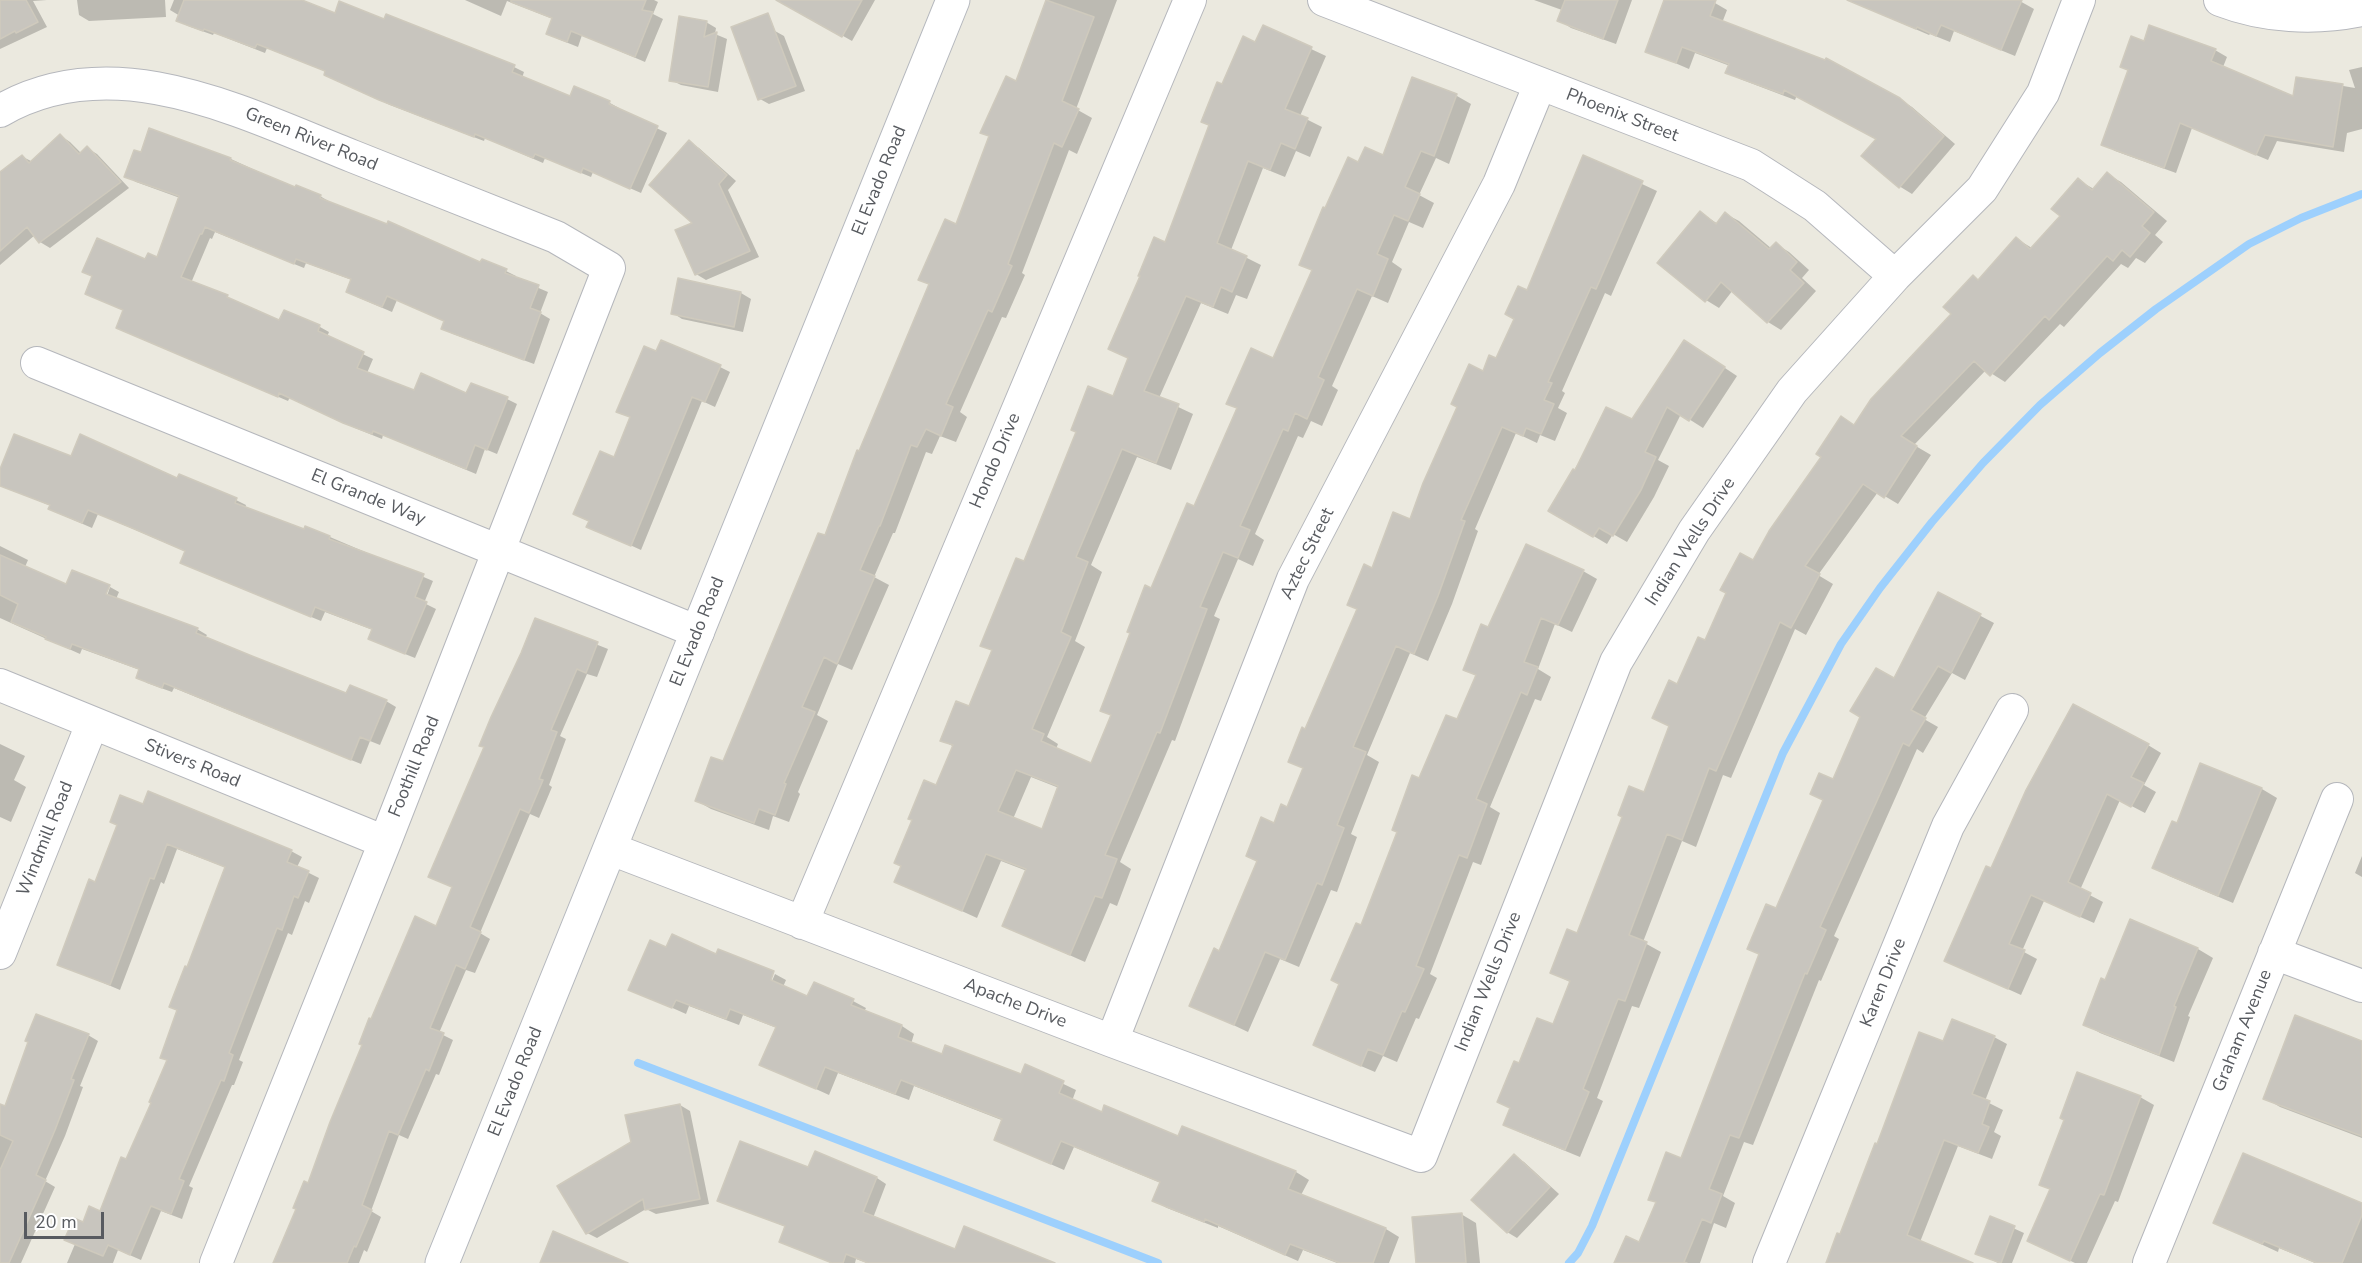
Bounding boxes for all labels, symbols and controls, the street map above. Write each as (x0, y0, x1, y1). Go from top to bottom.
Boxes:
street label: Phoenix Street (1563, 85, 1681, 147)
street label: Green River Road (241, 104, 381, 176)
street label: El Evado Road (848, 123, 912, 239)
street label: Hondo Drive (966, 410, 1026, 512)
street label: El Grande Way (307, 465, 429, 531)
street label: Indian Wells Drive (1641, 474, 1741, 610)
street label: Aztec Street (1277, 505, 1339, 603)
street label: El Evado Road (666, 574, 730, 690)
street label: Foothill Road (385, 713, 445, 821)
street label: Stivers Road (141, 735, 243, 793)
street label: Windmill Road (13, 779, 79, 899)
street label: Indian Wells Drive (1451, 909, 1527, 1055)
street label: Karen Drive (1856, 935, 1912, 1031)
street label: Graham Avenue (2209, 967, 2277, 1095)
street label: Apache Drive (960, 974, 1070, 1034)
street label: El Evado Road (484, 1024, 548, 1140)
scale bar (27, 1200, 106, 1238)
text: 20 m (35, 1210, 77, 1234)

